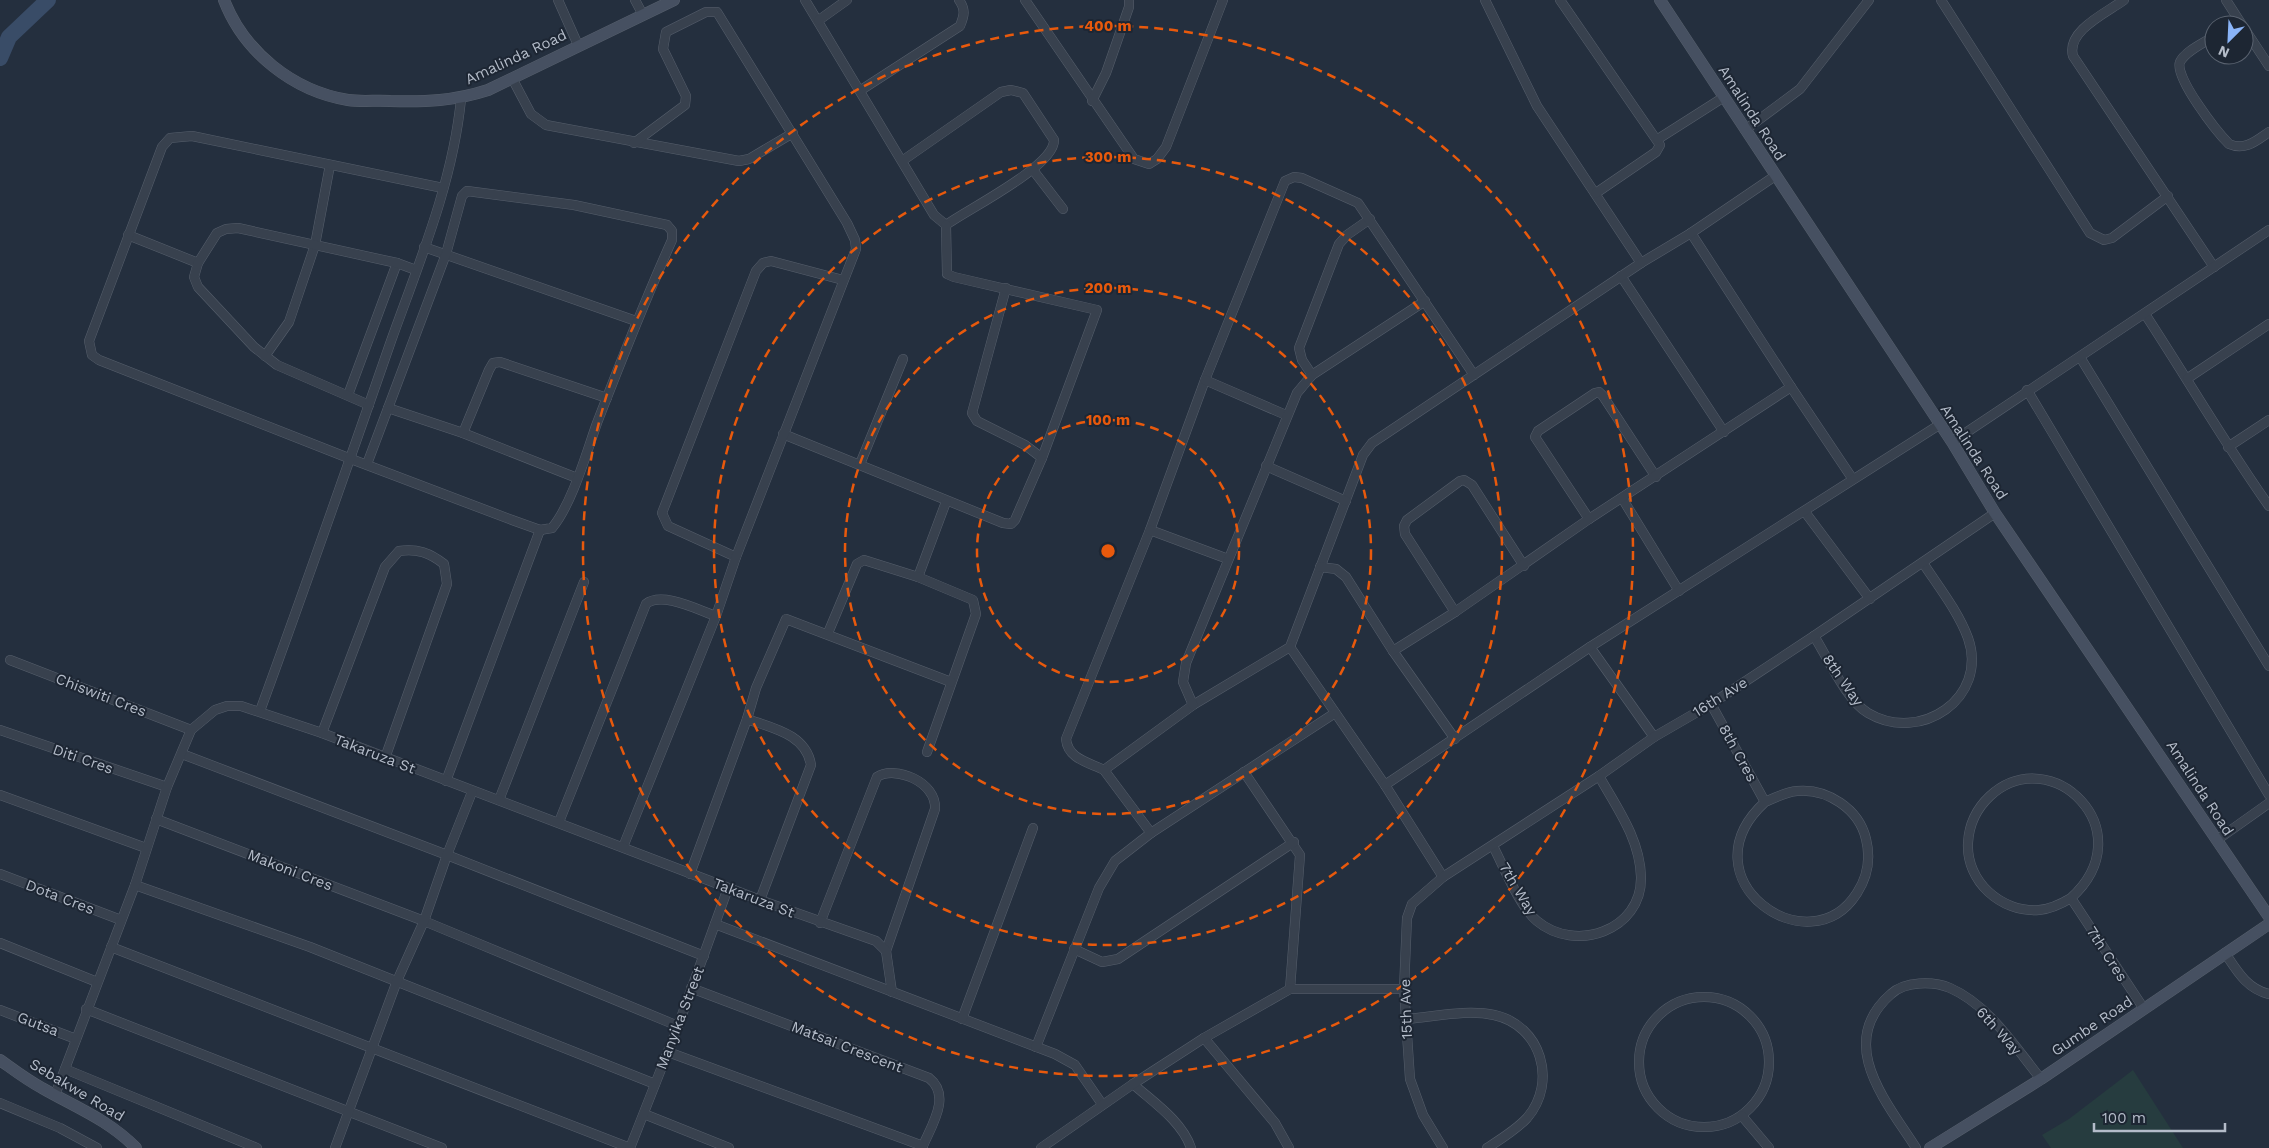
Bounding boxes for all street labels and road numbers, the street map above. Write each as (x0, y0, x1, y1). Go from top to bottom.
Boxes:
street label: Amalinda Road (462, 26, 570, 88)
street label: Amalinda Road (1715, 62, 1789, 164)
street label: Amalinda Road (1937, 401, 2011, 503)
street label: 8th Way (1819, 651, 1867, 710)
street label: Chiswiti Cres (53, 669, 149, 721)
street label: 16th Ave (1689, 673, 1751, 721)
street label: 8th Cres (1715, 721, 1761, 785)
street label: Takaruza St (332, 730, 419, 778)
street label: Amalinda Road (2163, 737, 2237, 839)
street label: Diti Cres (50, 740, 116, 778)
street label: Makoni Cres (245, 846, 335, 894)
street label: 7th Way (1495, 859, 1541, 919)
street label: Takaruza St (711, 874, 798, 922)
street label: Dota Cres (23, 876, 97, 918)
street label: 7th Cres (2083, 923, 2131, 985)
street label: Manyika Street (652, 963, 708, 1072)
street label: 15th Ave (1396, 978, 1416, 1040)
street label: Gumbe Road (2048, 992, 2136, 1060)
street label: 6th Way (1973, 1003, 2026, 1059)
street label: Gutsa (15, 1008, 62, 1040)
street label: Matsai Crescent (789, 1017, 906, 1077)
street label: Sebakwe Road (26, 1055, 128, 1125)

